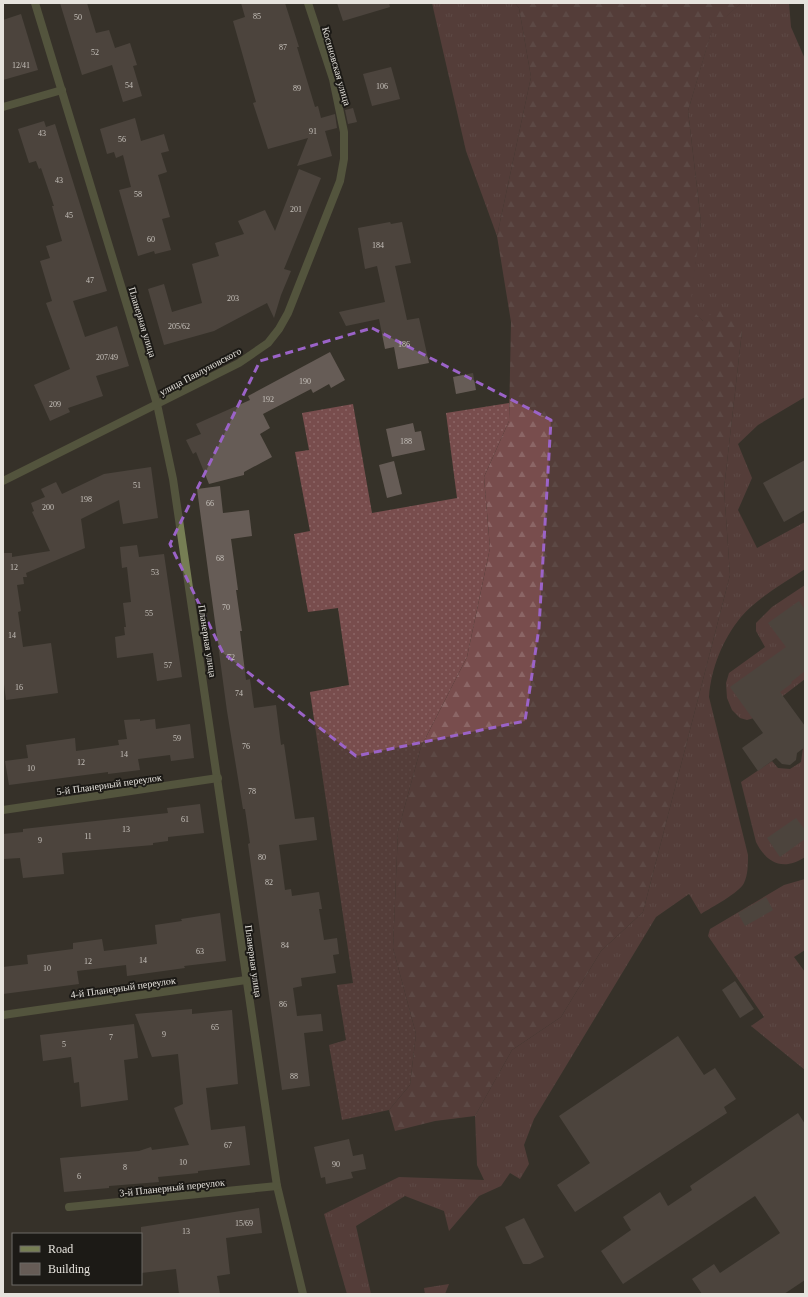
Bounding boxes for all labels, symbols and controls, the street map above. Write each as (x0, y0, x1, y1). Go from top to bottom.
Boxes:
house number: 85 (253, 12, 261, 21)
house number: 50 (74, 13, 82, 22)
street label: Косиновская улица (320, 25, 353, 107)
house number: 87 (279, 43, 287, 52)
house number: 52 (91, 48, 99, 57)
house number: 12/41 (12, 61, 30, 70)
house number: 54 (125, 81, 133, 90)
house number: 106 (376, 82, 388, 91)
house number: 89 (293, 84, 301, 93)
house number: 91 (309, 127, 317, 136)
house number: 43 (38, 129, 46, 138)
house number: 56 (118, 135, 126, 144)
house number: 43 (55, 176, 63, 185)
house number: 58 (134, 190, 142, 199)
house number: 201 (290, 205, 302, 214)
house number: 45 (65, 211, 73, 220)
house number: 60 (147, 235, 155, 244)
house number: 184 (372, 241, 384, 250)
house number: 47 (86, 276, 94, 285)
street label: Планерная улица (127, 286, 159, 359)
house number: 203 (227, 294, 239, 303)
house number: 205/62 (168, 322, 190, 331)
house number: 186 (398, 340, 410, 349)
street label: улица Павлуновского (157, 345, 243, 398)
house number: 207/49 (96, 353, 118, 362)
house number: 190 (299, 377, 311, 386)
house number: 192 (262, 395, 274, 404)
house number: 209 (49, 400, 61, 409)
house number: 188 (400, 437, 412, 446)
house number: 51 (133, 481, 141, 490)
house number: 198 (80, 495, 92, 504)
house number: 66 (206, 499, 214, 508)
house number: 200 (42, 503, 54, 512)
house number: 68 (216, 554, 224, 563)
house number: 12 (10, 563, 18, 572)
house number: 53 (151, 568, 159, 577)
house number: 70 (222, 603, 230, 612)
street label: Планерная улица (196, 604, 219, 679)
house number: 55 (145, 609, 153, 618)
house number: 14 (8, 631, 16, 640)
house number: 72 (227, 653, 235, 662)
house number: 57 (164, 661, 172, 670)
house number: 16 (15, 683, 23, 692)
house number: 74 (235, 689, 243, 698)
house number: 59 (173, 734, 181, 743)
house number: 76 (242, 742, 250, 751)
house number: 14 (120, 750, 128, 759)
house number: 12 (77, 758, 85, 767)
house number: 10 (27, 764, 35, 773)
street label: 5-й Планерный переулок (56, 772, 162, 797)
house number: 78 (248, 787, 256, 796)
house number: 61 (181, 815, 189, 824)
house number: 13 (122, 825, 130, 834)
house number: 11 (84, 832, 92, 841)
house number: 9 (38, 836, 42, 845)
house number: 80 (258, 853, 266, 862)
house number: 82 (265, 878, 273, 887)
street label: Планерная улица (243, 924, 264, 999)
house number: 84 (281, 941, 289, 950)
house number: 63 (196, 947, 204, 956)
house number: 14 (139, 956, 147, 965)
house number: 12 (84, 957, 92, 966)
house number: 10 (43, 964, 51, 973)
street label: 4-й Планерный переулок (70, 975, 176, 1000)
house number: 86 (279, 1000, 287, 1009)
house number: 65 (211, 1023, 219, 1032)
house number: 9 (162, 1030, 166, 1039)
house number: 7 (109, 1033, 113, 1042)
house number: 5 (62, 1040, 66, 1049)
house number: 88 (290, 1072, 298, 1081)
house number: 67 (224, 1141, 232, 1150)
house number: 10 (179, 1158, 187, 1167)
house number: 90 (332, 1160, 340, 1169)
house number: 8 (123, 1163, 127, 1172)
house number: 6 (77, 1172, 81, 1181)
street label: 3-й Планерный переулок (119, 1176, 225, 1199)
house number: 15/69 (235, 1219, 253, 1228)
house number: 13 (182, 1227, 190, 1236)
legend (12, 1233, 142, 1285)
text: Road (48, 1242, 73, 1256)
text: Building (48, 1262, 90, 1276)

